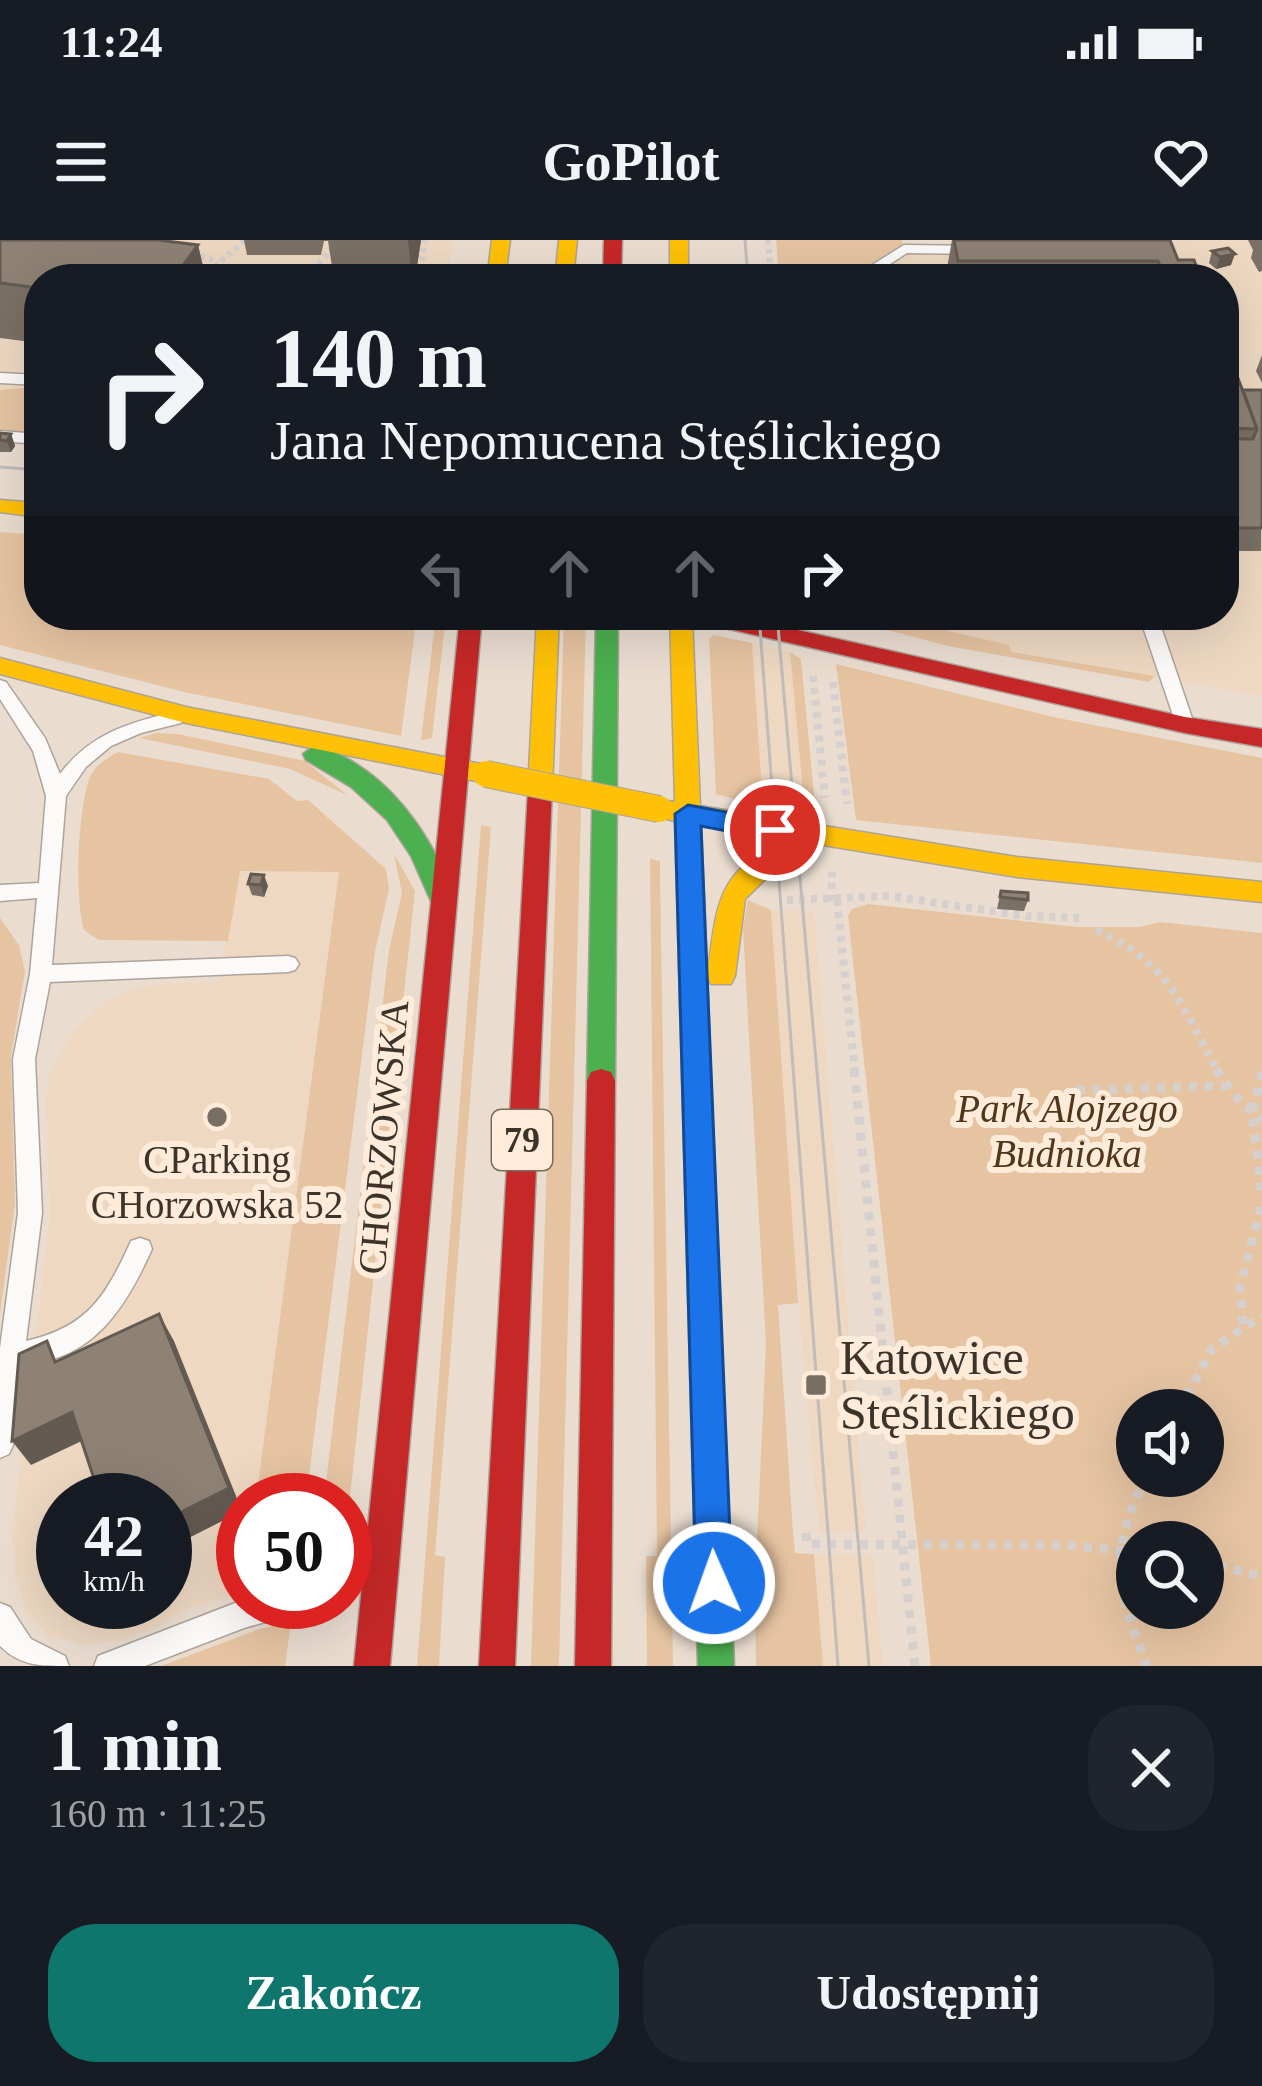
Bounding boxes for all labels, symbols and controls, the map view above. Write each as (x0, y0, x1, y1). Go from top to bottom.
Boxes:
text: 11:24 (60, 17, 163, 67)
icon: menu (48, 129, 114, 195)
icon: heart (1148, 129, 1214, 195)
text: GoPilot (543, 132, 719, 192)
icon: right (72, 312, 228, 468)
text: 140 m (270, 312, 487, 405)
text: Jana Nepomucena Stęślickiego (270, 411, 942, 471)
icon: left (410, 540, 476, 606)
icon: ahead (536, 540, 602, 606)
icon: ahead (662, 540, 728, 606)
icon: right (788, 540, 854, 606)
pin (724, 779, 826, 881)
icon: arrive (742, 797, 808, 863)
street label: CHORZOWSKA (350, 998, 416, 1276)
park label: Park Alojzego Budnioka (955, 1087, 1178, 1175)
marker: CParking CHorzowska 52 (204, 1104, 230, 1130)
road number: 79 (492, 1110, 552, 1170)
place label: CParking CHorzowska 52 (91, 1138, 343, 1226)
place label: Katowice Stęślickiego (840, 1331, 1075, 1439)
marker: Katowice Stęślickiego (803, 1372, 829, 1398)
map controls (1116, 1389, 1224, 1629)
button: sound (1116, 1389, 1224, 1497)
speed limit sign: 50 (216, 1473, 372, 1629)
text: 42 (84, 1503, 144, 1569)
position arrow (651, 1520, 777, 1646)
button: search (1116, 1521, 1224, 1629)
text: km/h (83, 1564, 145, 1597)
button: close (1088, 1705, 1214, 1831)
text: 1 min (48, 1706, 222, 1786)
text: 160 m · 11:25 (48, 1792, 266, 1835)
button: Zakończ (48, 1924, 619, 2062)
button: Udostępnij (643, 1924, 1214, 2062)

